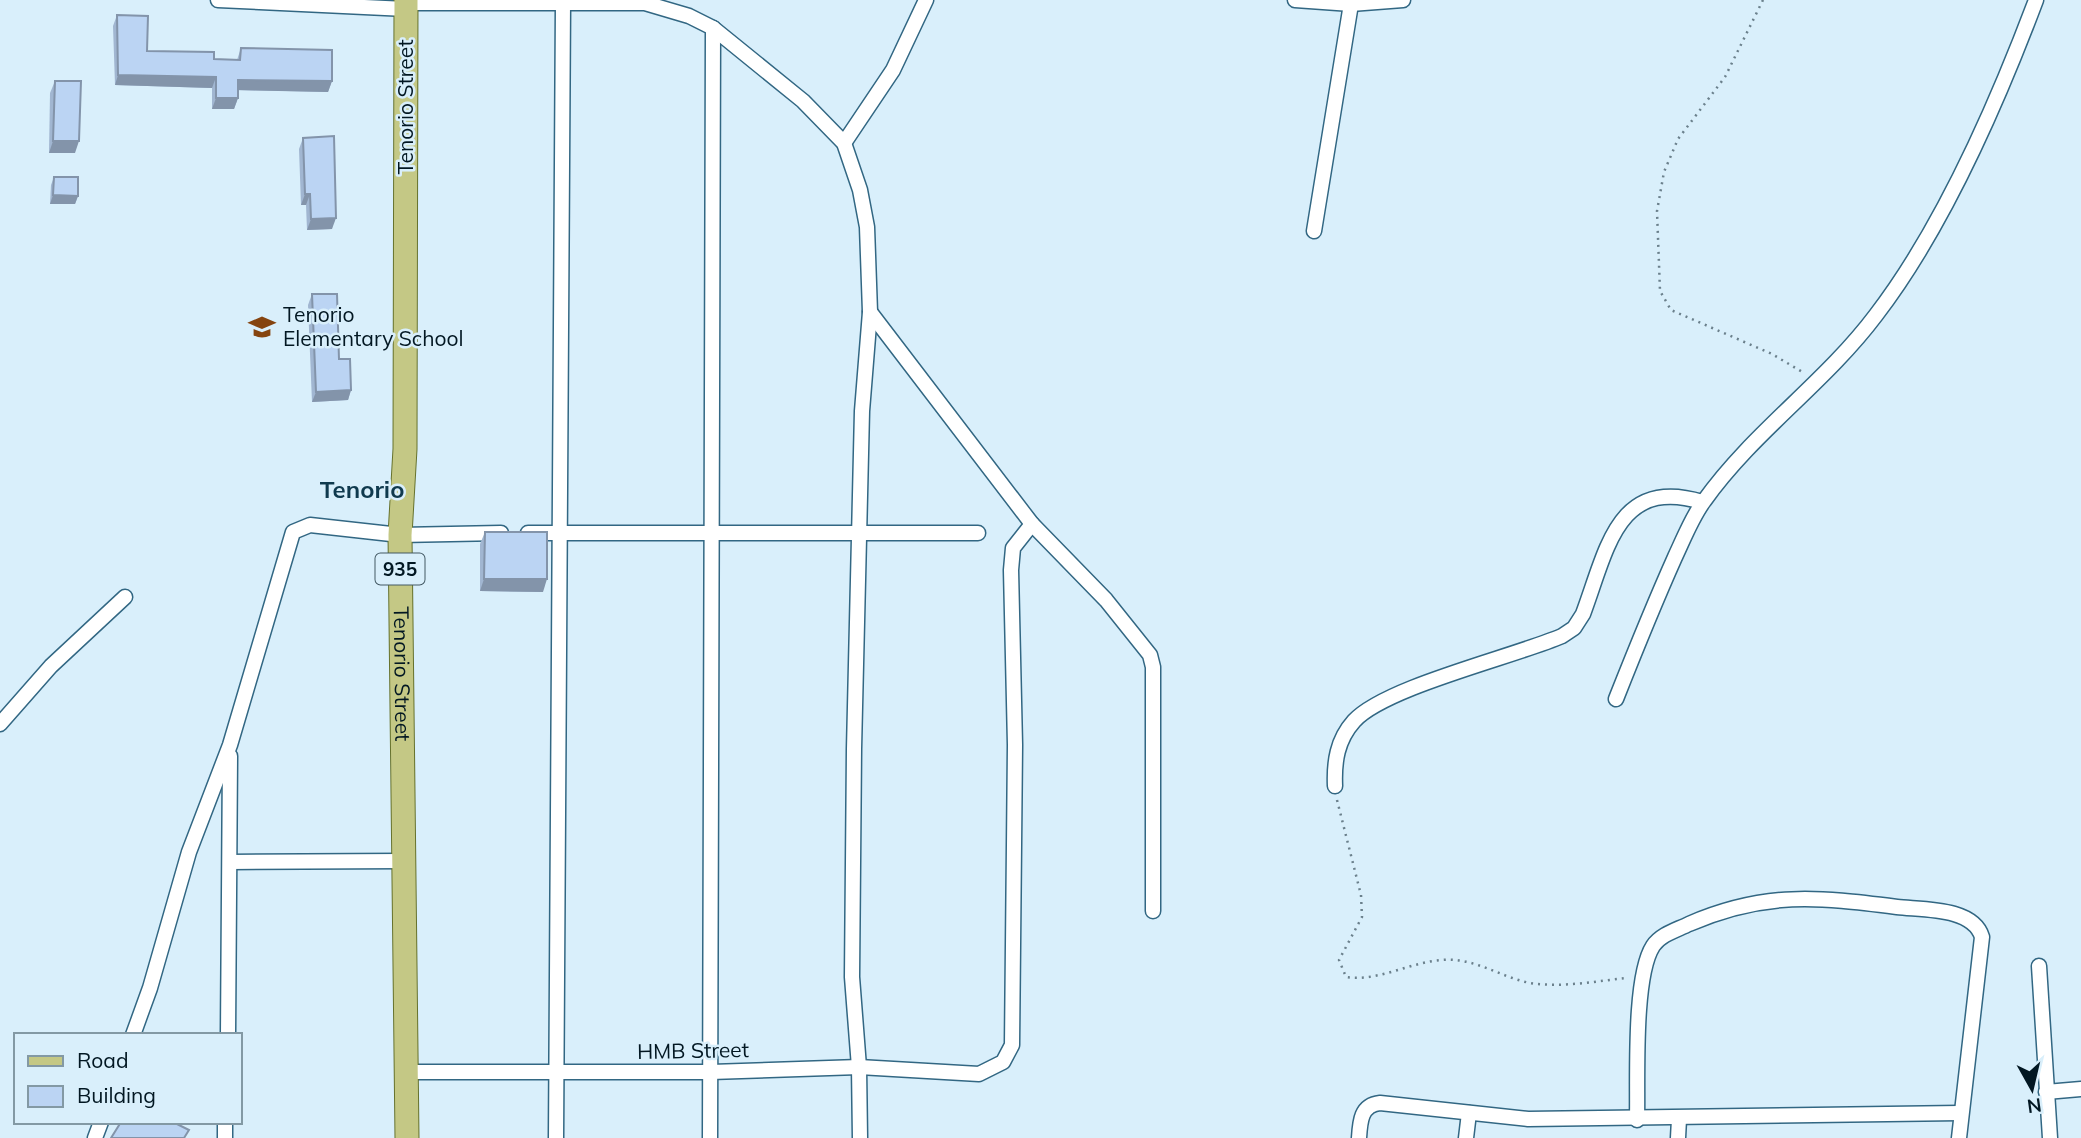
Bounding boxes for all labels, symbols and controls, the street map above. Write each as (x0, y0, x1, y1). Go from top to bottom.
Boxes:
street label: Tenorio Street (392, 40, 418, 174)
place label: Tenorio Elementary School (283, 301, 464, 351)
school or university icon: Tenorio Elementary School (247, 312, 277, 342)
district label: Tenorio (320, 474, 404, 504)
road number: 935 (376, 554, 424, 584)
street label: Tenorio Street (389, 606, 416, 742)
legend (14, 1033, 242, 1124)
street label: HMB Street (637, 1036, 749, 1064)
text: Road (77, 1047, 128, 1073)
north arrow (1997, 1054, 2067, 1124)
text: Building (77, 1082, 156, 1108)
text: N (2026, 1093, 2043, 1119)

